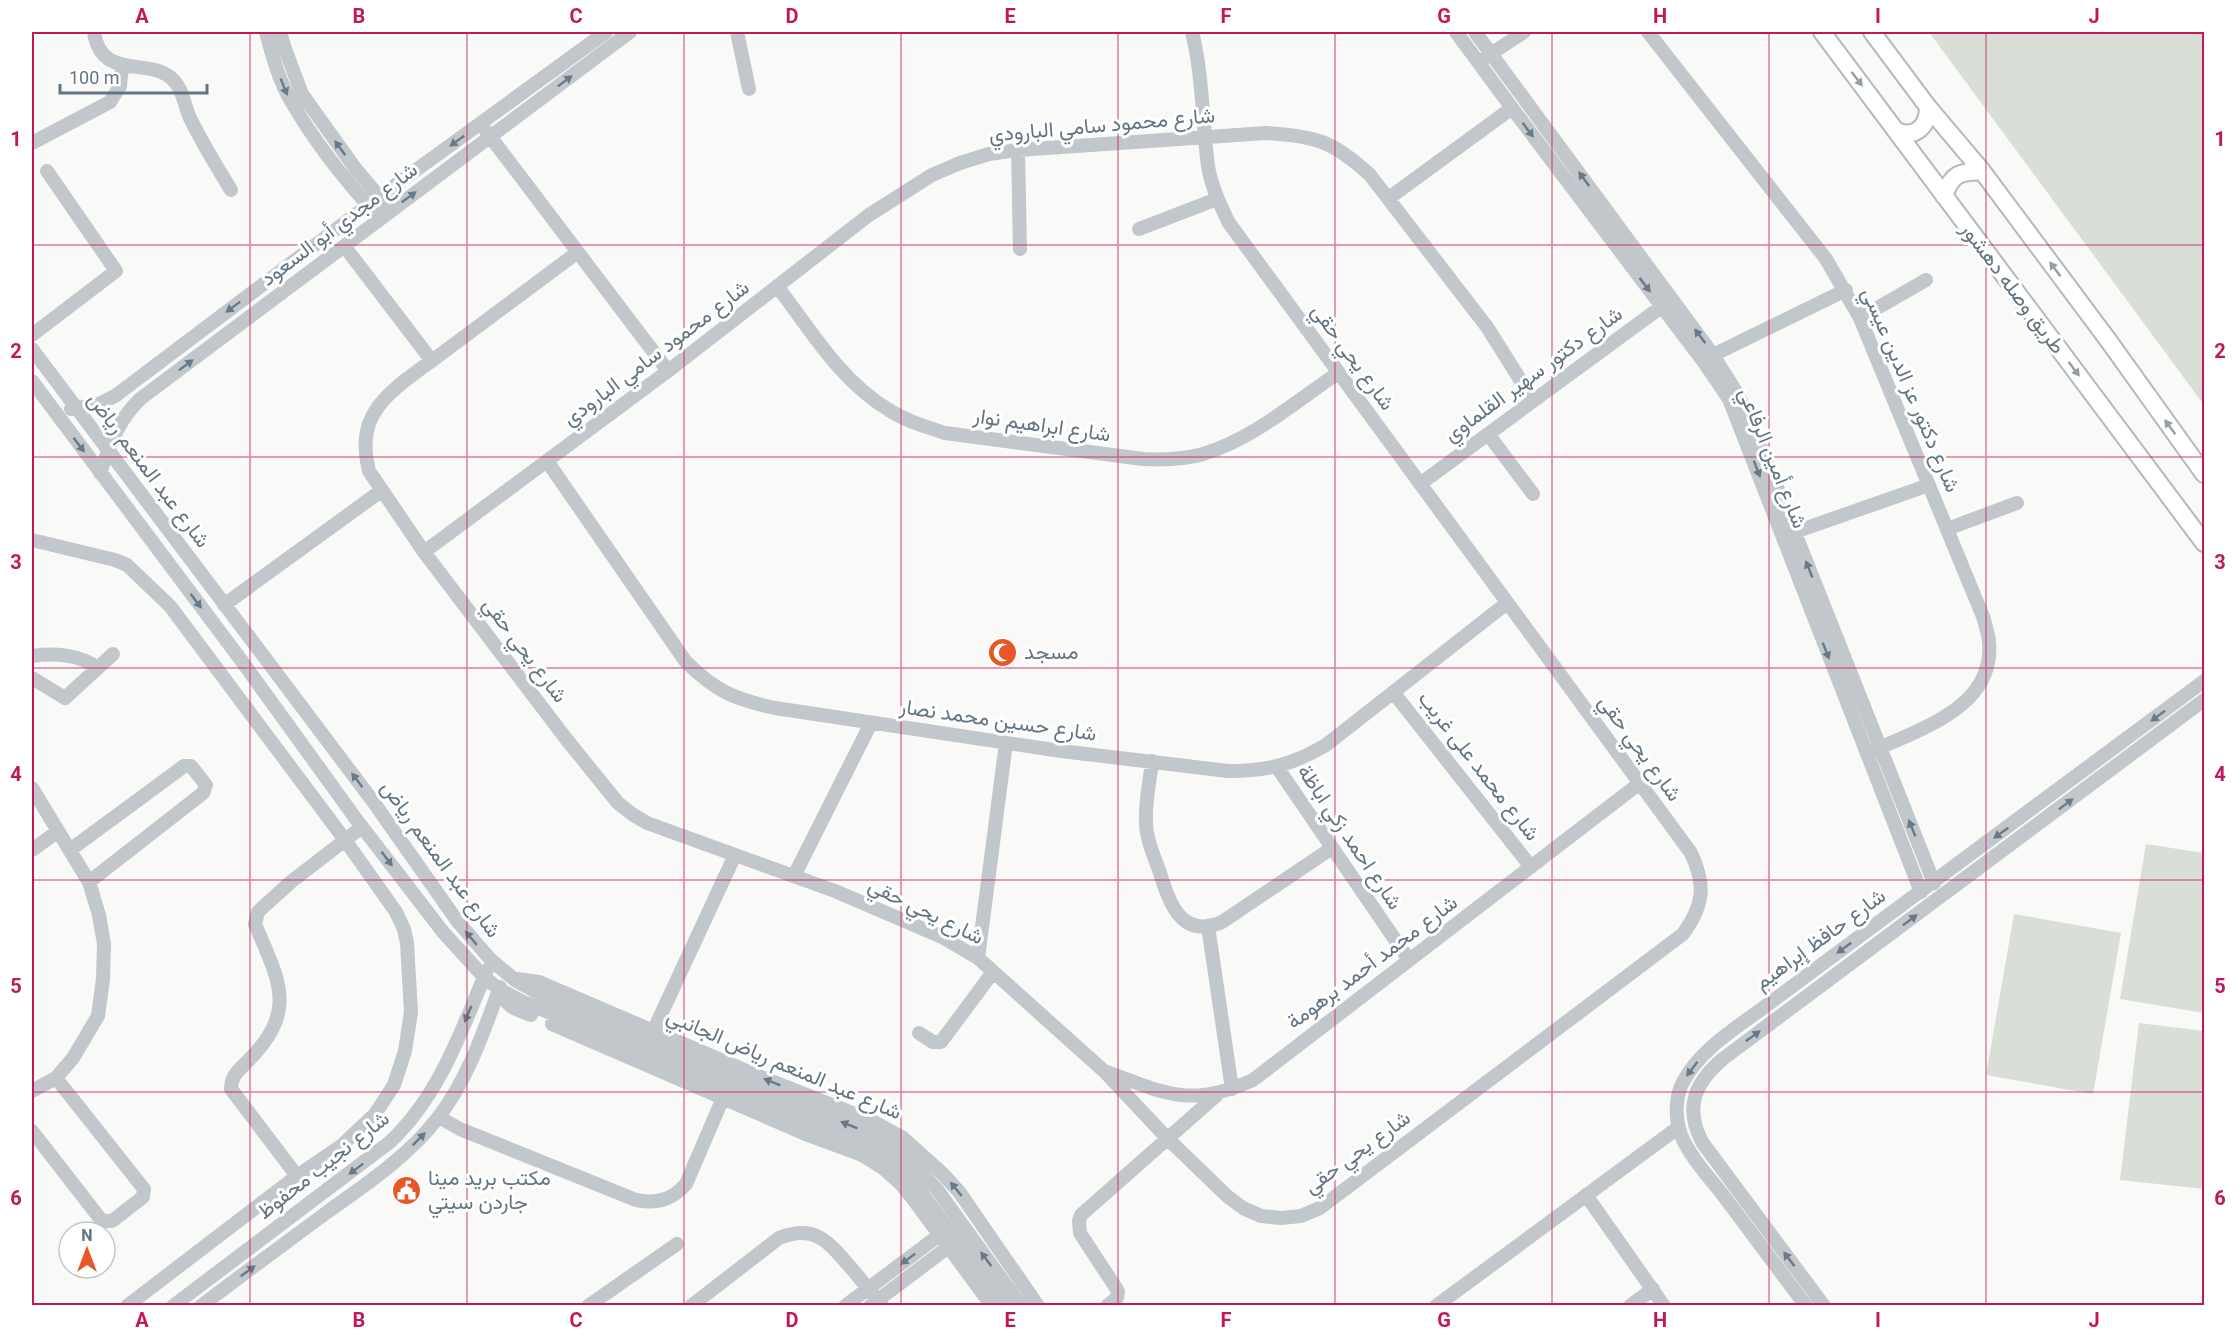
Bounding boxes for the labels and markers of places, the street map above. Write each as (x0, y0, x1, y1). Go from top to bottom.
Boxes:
mosque icon: مسجد (987, 636, 1019, 668)
place label: مسجد (1024, 640, 1078, 664)
place label: مكتب بريد مينا جاردن سيتي (428, 1166, 551, 1219)
public building icon: مكتب بريد مينا جاردن سيتي (391, 1174, 423, 1206)

